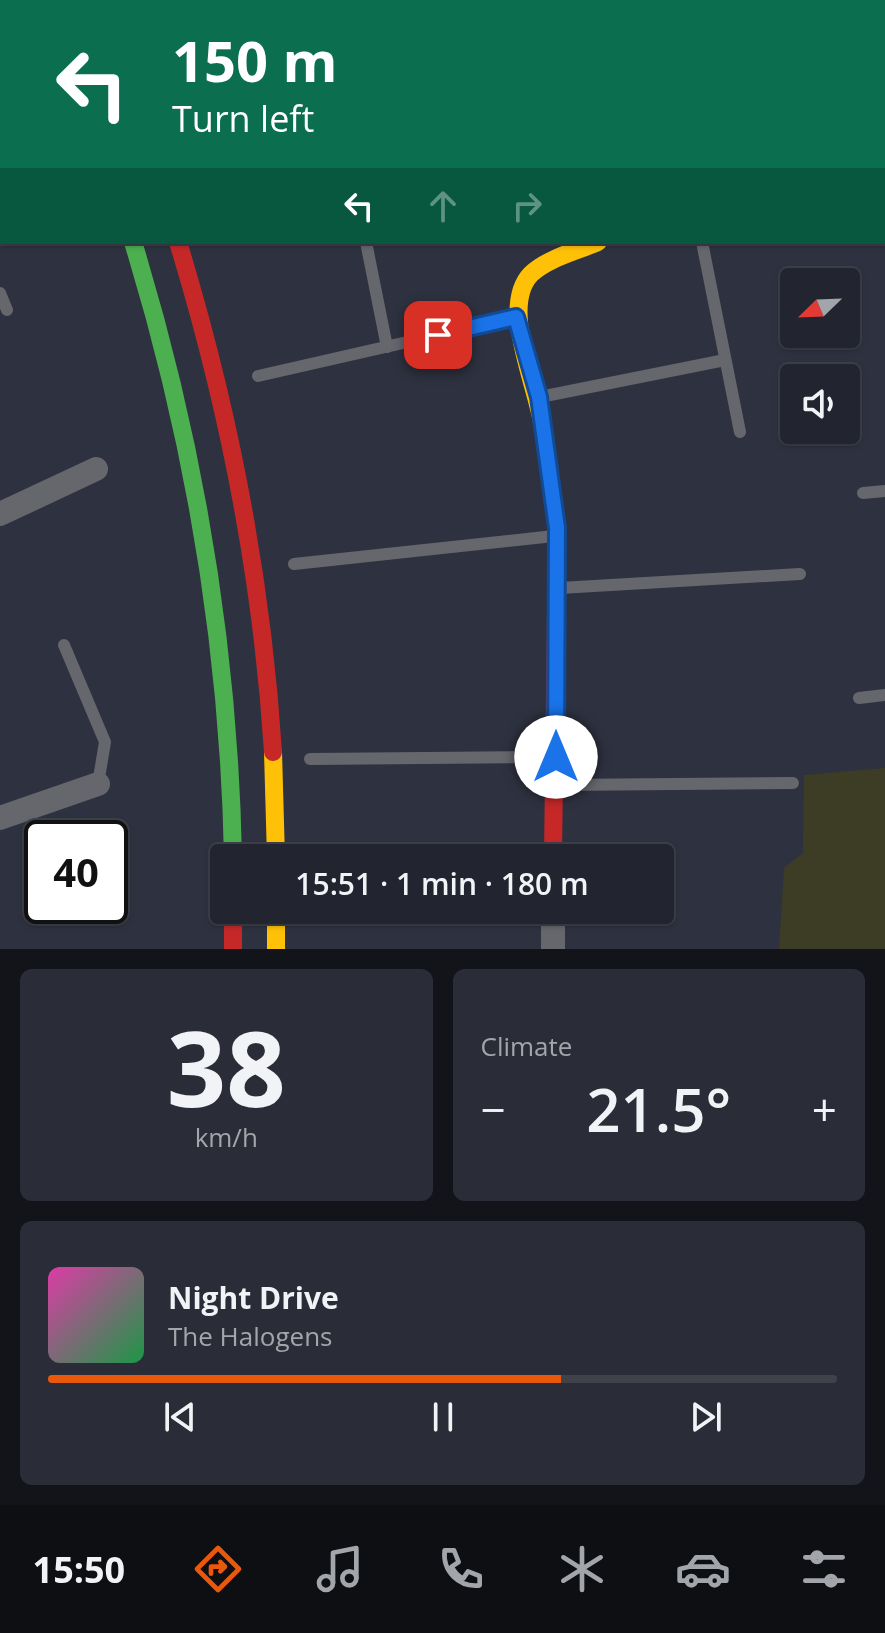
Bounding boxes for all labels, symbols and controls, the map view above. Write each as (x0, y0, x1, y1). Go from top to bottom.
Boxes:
text: 150 m (172, 22, 338, 98)
icon: left (40, 32, 144, 136)
text: Turn left (172, 94, 314, 143)
icon: left (337, 184, 381, 228)
icon: ahead (421, 184, 465, 228)
icon: right (505, 184, 549, 228)
north arrow (780, 268, 860, 348)
map controls (780, 268, 860, 444)
pin (404, 301, 472, 369)
icon: arrive (416, 313, 460, 357)
button: sound (780, 364, 860, 444)
position arrow (514, 715, 598, 799)
speed limit sign: 40 (24, 820, 128, 924)
text: 15:51 · 1 min · 180 m (295, 863, 589, 904)
text: 38 (167, 996, 286, 1137)
text: Climate (481, 1028, 572, 1064)
text: 21.5° (586, 1068, 731, 1150)
text: − (481, 1079, 506, 1139)
text: + (812, 1079, 837, 1139)
text: km/h (195, 1119, 258, 1155)
text: Night Drive (168, 1277, 339, 1318)
text: The Halogens (168, 1318, 333, 1354)
icon: previous (158, 1395, 202, 1439)
icon: pause (421, 1395, 465, 1439)
icon: next (684, 1395, 728, 1439)
icon: directions (190, 1541, 246, 1597)
icon: music (312, 1541, 368, 1597)
icon: phone (433, 1541, 489, 1597)
icon: climate (554, 1541, 610, 1597)
icon: car (675, 1541, 731, 1597)
icon: filters (796, 1541, 852, 1597)
text: 15:50 (33, 1545, 125, 1594)

